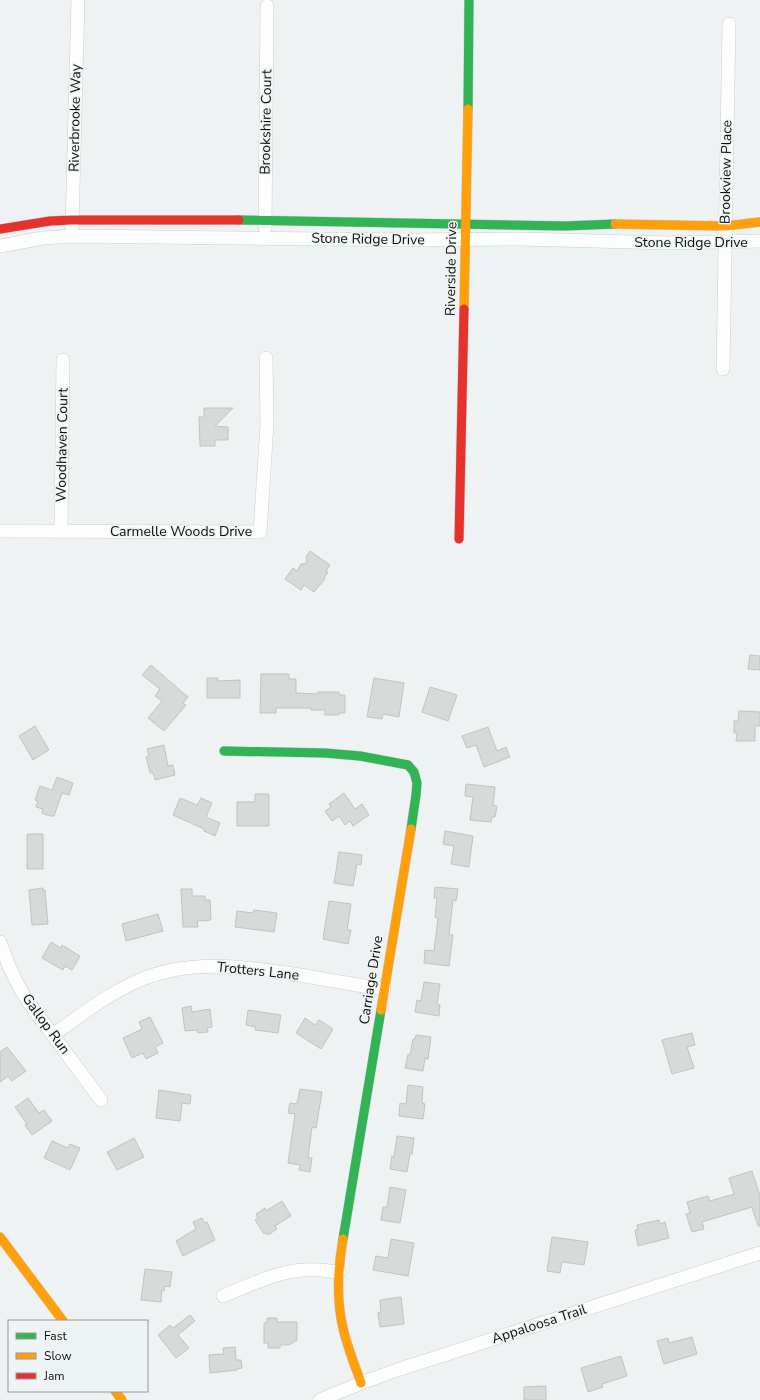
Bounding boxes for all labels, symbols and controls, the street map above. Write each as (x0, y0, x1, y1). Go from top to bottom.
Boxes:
street label: Riverbrooke Way (65, 63, 85, 172)
street label: Brookshire Court (256, 69, 276, 175)
street label: Brookview Place (716, 120, 736, 224)
street label: Riverside Drive (441, 222, 461, 316)
street label: Stone Ridge Drive (311, 229, 425, 249)
street label: Stone Ridge Drive (634, 233, 748, 252)
street label: Woodhaven Court (52, 387, 73, 502)
street label: Carmelle Woods Drive (110, 522, 252, 541)
street label: Carriage Drive (355, 934, 387, 1026)
street label: Trotters Lane (216, 957, 300, 985)
street label: Gallop Run (18, 990, 74, 1058)
street label: Appaloosa Trail (489, 1299, 590, 1348)
legend (8, 1320, 148, 1392)
text: Fast (44, 1328, 67, 1344)
text: Slow (44, 1348, 72, 1364)
text: Jam (43, 1368, 65, 1384)

